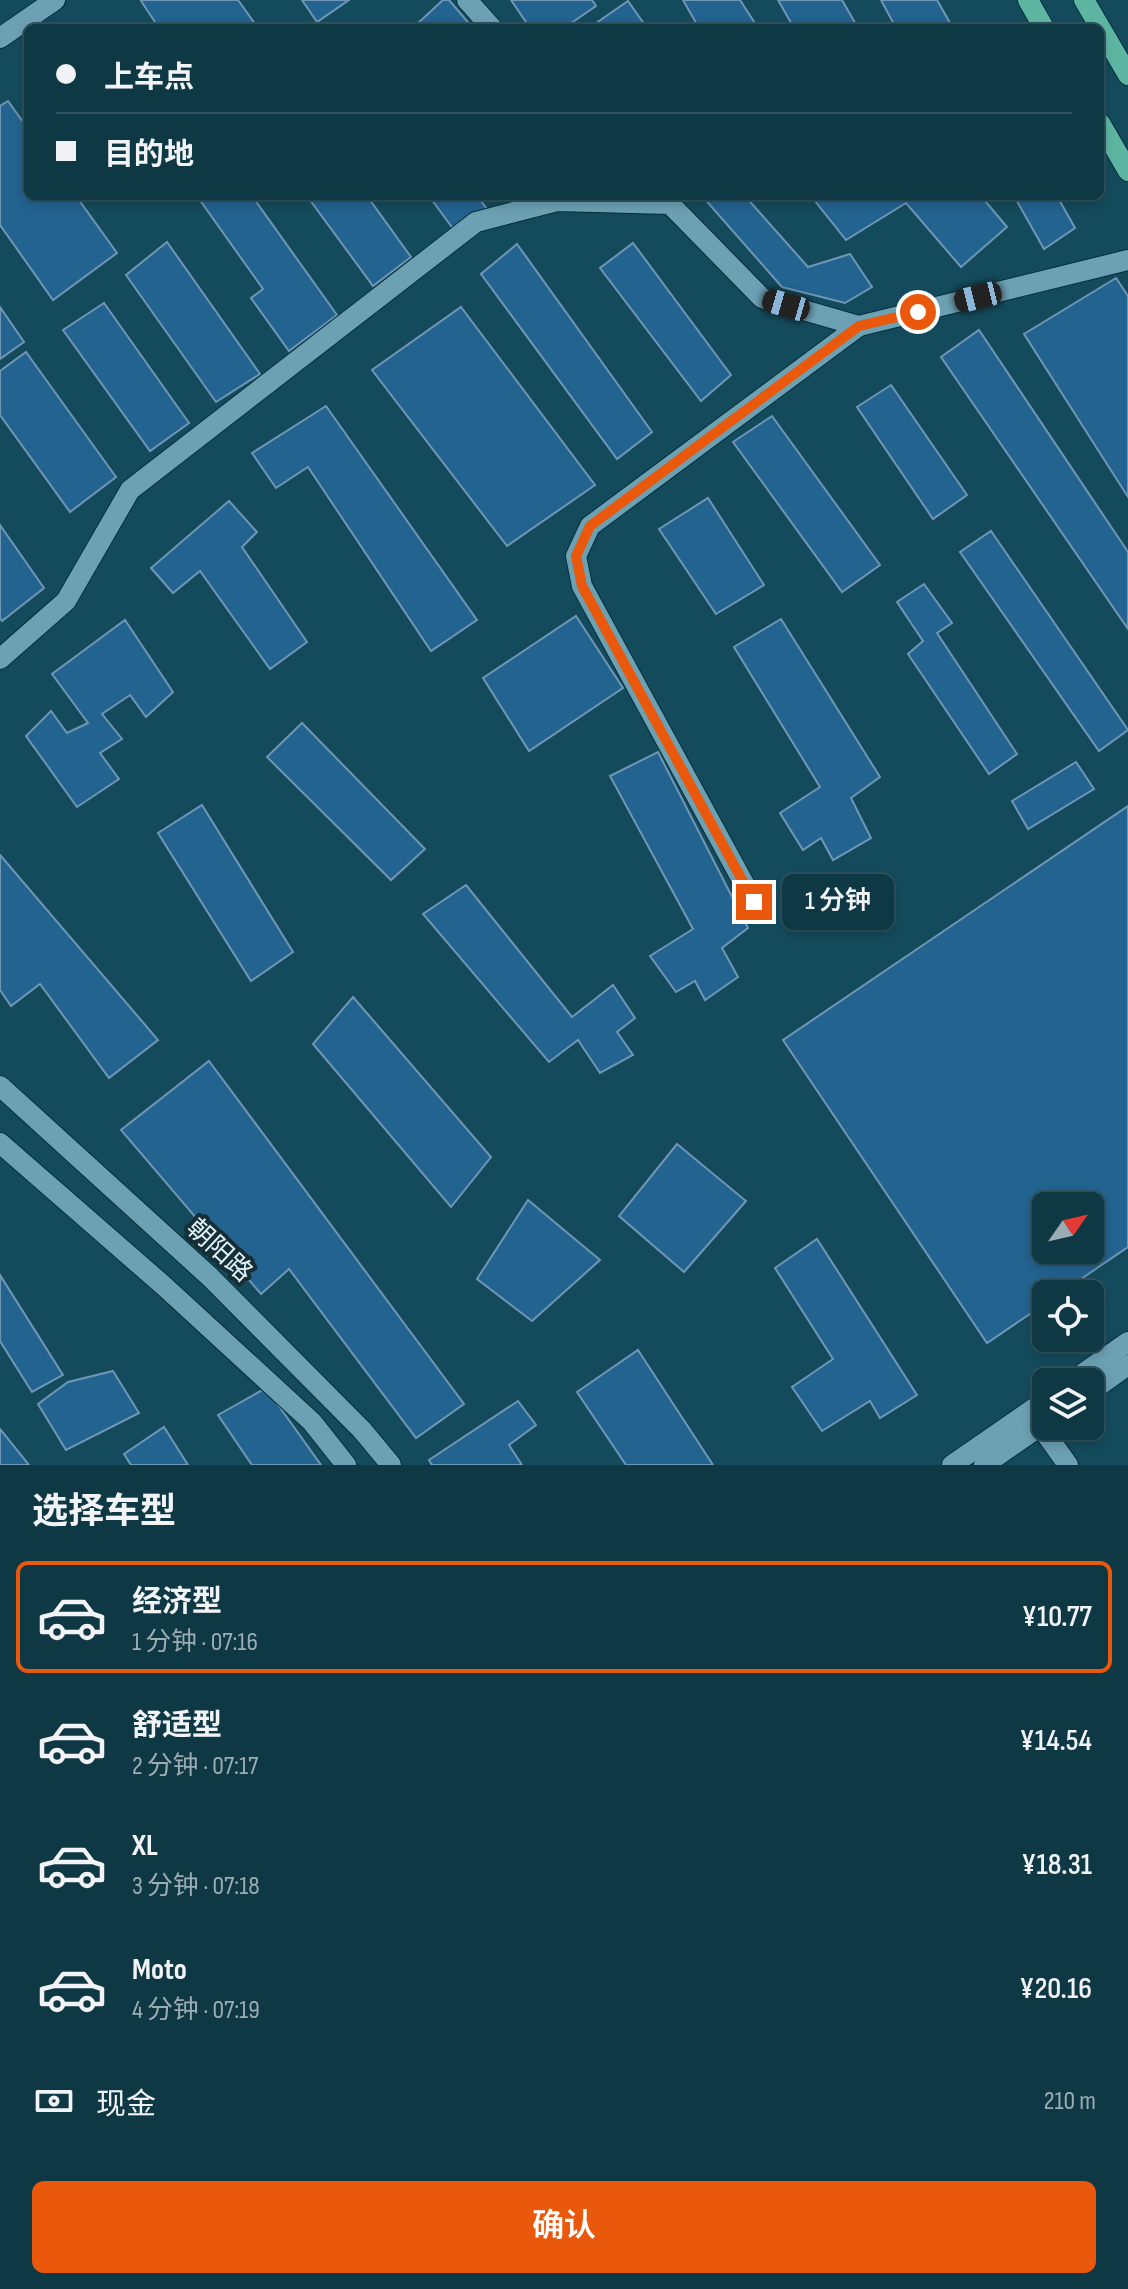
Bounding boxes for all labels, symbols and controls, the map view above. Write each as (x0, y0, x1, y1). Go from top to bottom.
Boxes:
text: 上车点 (104, 60, 194, 96)
text: 目的地 (104, 137, 194, 173)
car (952, 280, 1004, 314)
car (760, 287, 812, 323)
route start (900, 294, 936, 330)
callout: 1 分钟 (782, 874, 894, 930)
route end (736, 884, 772, 920)
text: 1 分钟 (805, 886, 871, 917)
north arrow (1032, 1192, 1104, 1264)
map controls (1032, 1192, 1104, 1440)
street label: 朝阳路 (180, 1213, 258, 1289)
button: locate (1032, 1280, 1104, 1352)
button: layers (1032, 1368, 1104, 1440)
text: 选择车型 (32, 1491, 176, 1534)
icon: car (36, 1581, 108, 1653)
text: 经济型 (132, 1584, 222, 1620)
text: ¥10.77 (1022, 1599, 1092, 1635)
text: 1 分钟 · 07:16 (132, 1627, 258, 1658)
icon: car (36, 1705, 108, 1777)
text: 舒适型 (132, 1708, 222, 1744)
text: ¥14.54 (1020, 1723, 1092, 1759)
text: 2 分钟 · 07:17 (132, 1751, 258, 1782)
text: XL (132, 1828, 158, 1864)
icon: car (36, 1829, 108, 1901)
text: ¥18.31 (1021, 1847, 1092, 1883)
text: 3 分钟 · 07:18 (132, 1871, 260, 1902)
text: Moto (132, 1952, 187, 1988)
icon: car (36, 1953, 108, 2025)
text: ¥20.16 (1019, 1971, 1092, 2007)
text: 4 分钟 · 07:19 (132, 1995, 260, 2026)
icon: cash (32, 2079, 76, 2123)
text: 210 m (1044, 2086, 1096, 2117)
text: 现金 (96, 2087, 156, 2123)
button: 确认 (32, 2181, 1096, 2273)

